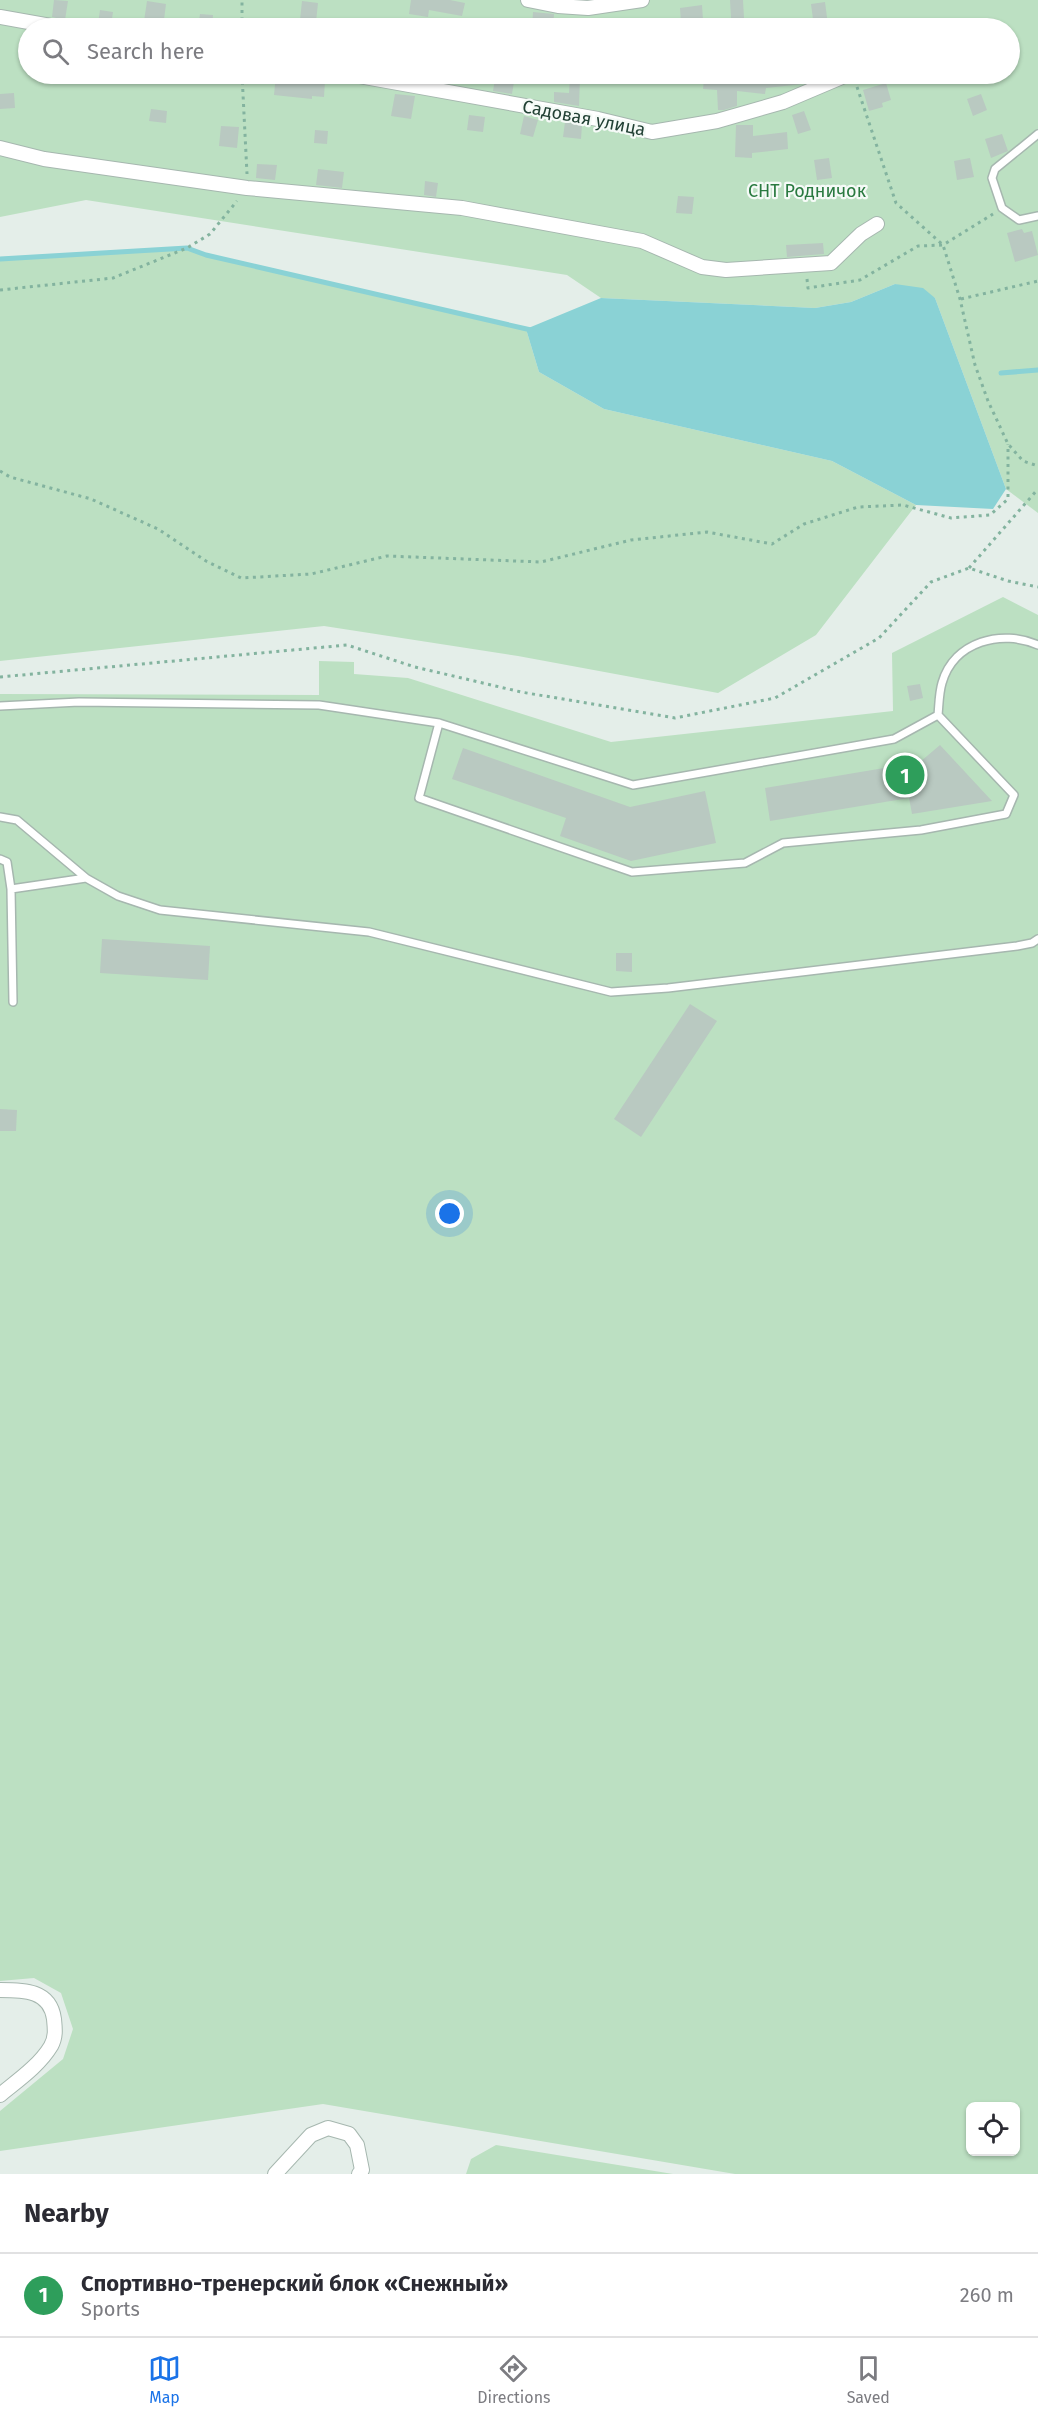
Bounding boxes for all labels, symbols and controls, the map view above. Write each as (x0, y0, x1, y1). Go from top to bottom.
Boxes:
search box (18, 18, 1020, 84)
icon: search (39, 35, 72, 68)
text: Search here (87, 38, 205, 65)
street label: Садовая улица (521, 95, 647, 141)
park label: СНТ Родничок (748, 180, 867, 202)
pin: 1 (886, 752, 924, 798)
your location (435, 1199, 464, 1228)
map controls (966, 2102, 1020, 2156)
button: locate (966, 2102, 1020, 2156)
text: Nearby (24, 2198, 109, 2229)
text: Спортивно-тренерский блок «Снежный» (81, 2270, 508, 2297)
text: 1 (39, 2283, 48, 2307)
text: 260 m (960, 2283, 1014, 2307)
text: Sports (81, 2297, 140, 2321)
tab: Map (148, 2352, 181, 2407)
tab: Directions (477, 2352, 551, 2407)
tab: Saved (847, 2352, 890, 2407)

